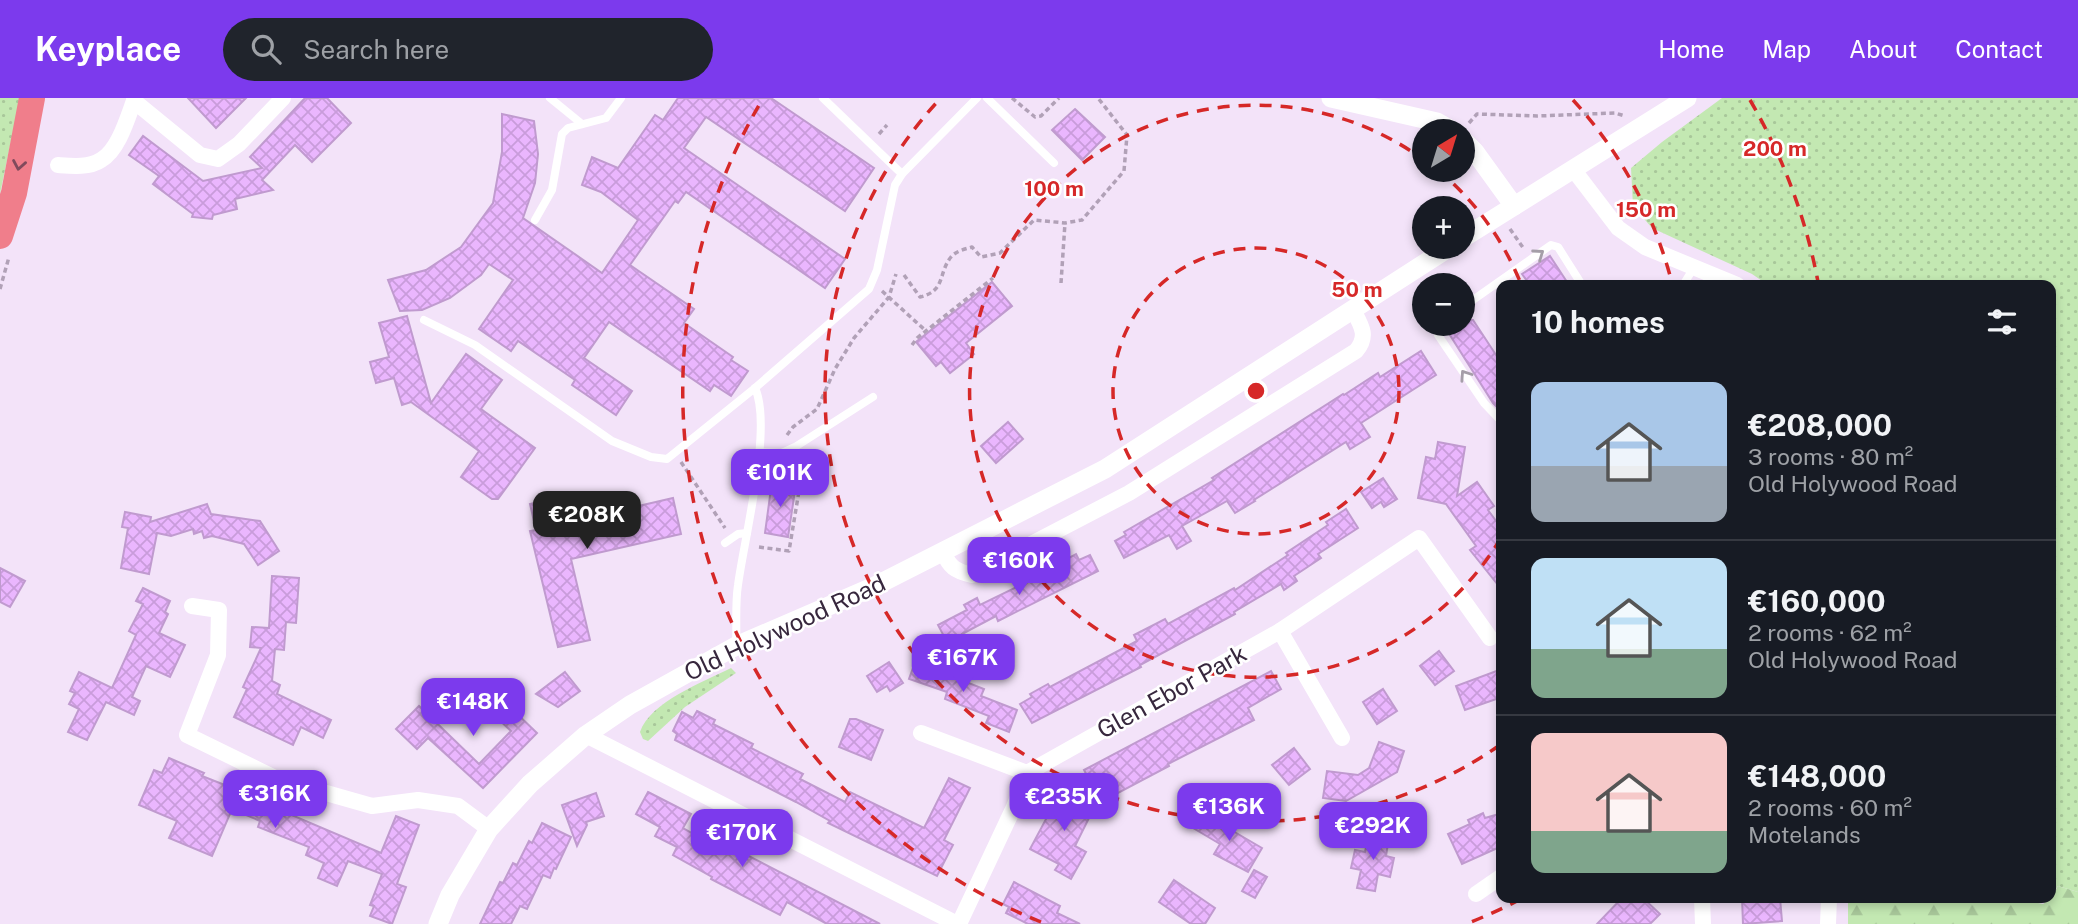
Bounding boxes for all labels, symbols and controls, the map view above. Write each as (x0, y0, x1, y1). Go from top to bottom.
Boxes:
search box (223, 18, 713, 81)
text: Keyplace (35, 30, 181, 68)
icon: search (247, 30, 285, 68)
text: Search here (303, 34, 449, 65)
text: Home (1658, 35, 1724, 63)
text: Map (1762, 35, 1811, 63)
text: About (1849, 35, 1917, 63)
text: Contact (1955, 35, 2043, 63)
north arrow (1412, 119, 1475, 182)
map controls (1412, 119, 1475, 336)
text: 200 m (1743, 136, 1807, 161)
one-way arrow (12, 159, 27, 171)
text: 100 m (1024, 176, 1084, 201)
button: + (1412, 196, 1475, 259)
text: 150 m (1616, 197, 1676, 222)
one-way arrow (1531, 250, 1544, 262)
button: − (1412, 273, 1475, 336)
text: 50 m (1331, 277, 1383, 302)
icon: filters (1983, 303, 2021, 341)
text: 10 homes (1531, 304, 1665, 340)
one-way arrow (1461, 370, 1473, 383)
centre of rings (1244, 379, 1268, 403)
text: €208,000 (1748, 407, 1892, 443)
icon: home (1587, 410, 1671, 494)
text: 3 rooms · 80 m² (1748, 443, 1913, 470)
pin: €101K (731, 450, 829, 509)
text: €101K (747, 458, 813, 485)
text: Old Holywood Road (1748, 470, 1957, 497)
pin: €208K (538, 491, 636, 551)
text: €208K (549, 500, 625, 527)
pin: €160K (970, 538, 1068, 597)
text: €160K (983, 546, 1055, 573)
street label: Old Holywood Road (680, 568, 890, 686)
text: €160,000 (1748, 583, 1886, 619)
icon: home (1587, 586, 1671, 670)
text: 2 rooms · 62 m² (1748, 619, 1912, 646)
pin: €167K (914, 634, 1012, 694)
street label: Glen Ebor Park (1092, 639, 1251, 744)
text: €167K (928, 643, 998, 670)
text: Old Holywood Road (1748, 646, 1957, 673)
pin: €148K (424, 678, 522, 738)
text: €148K (437, 687, 509, 714)
text: €148,000 (1748, 758, 1886, 794)
icon: home (1587, 761, 1671, 845)
pin: €316K (226, 770, 324, 830)
pin: €235K (1015, 774, 1113, 833)
text: €316K (239, 779, 311, 806)
text: €235K (1026, 782, 1102, 809)
pin: €136K (1180, 784, 1278, 843)
text: €136K (1193, 792, 1265, 819)
text: 2 rooms · 60 m² (1748, 794, 1912, 821)
pin: €292K (1324, 802, 1422, 862)
pin: €170K (693, 810, 791, 869)
text: €292K (1335, 811, 1411, 838)
text: €170K (707, 818, 777, 845)
text: Motelands (1748, 821, 1861, 848)

